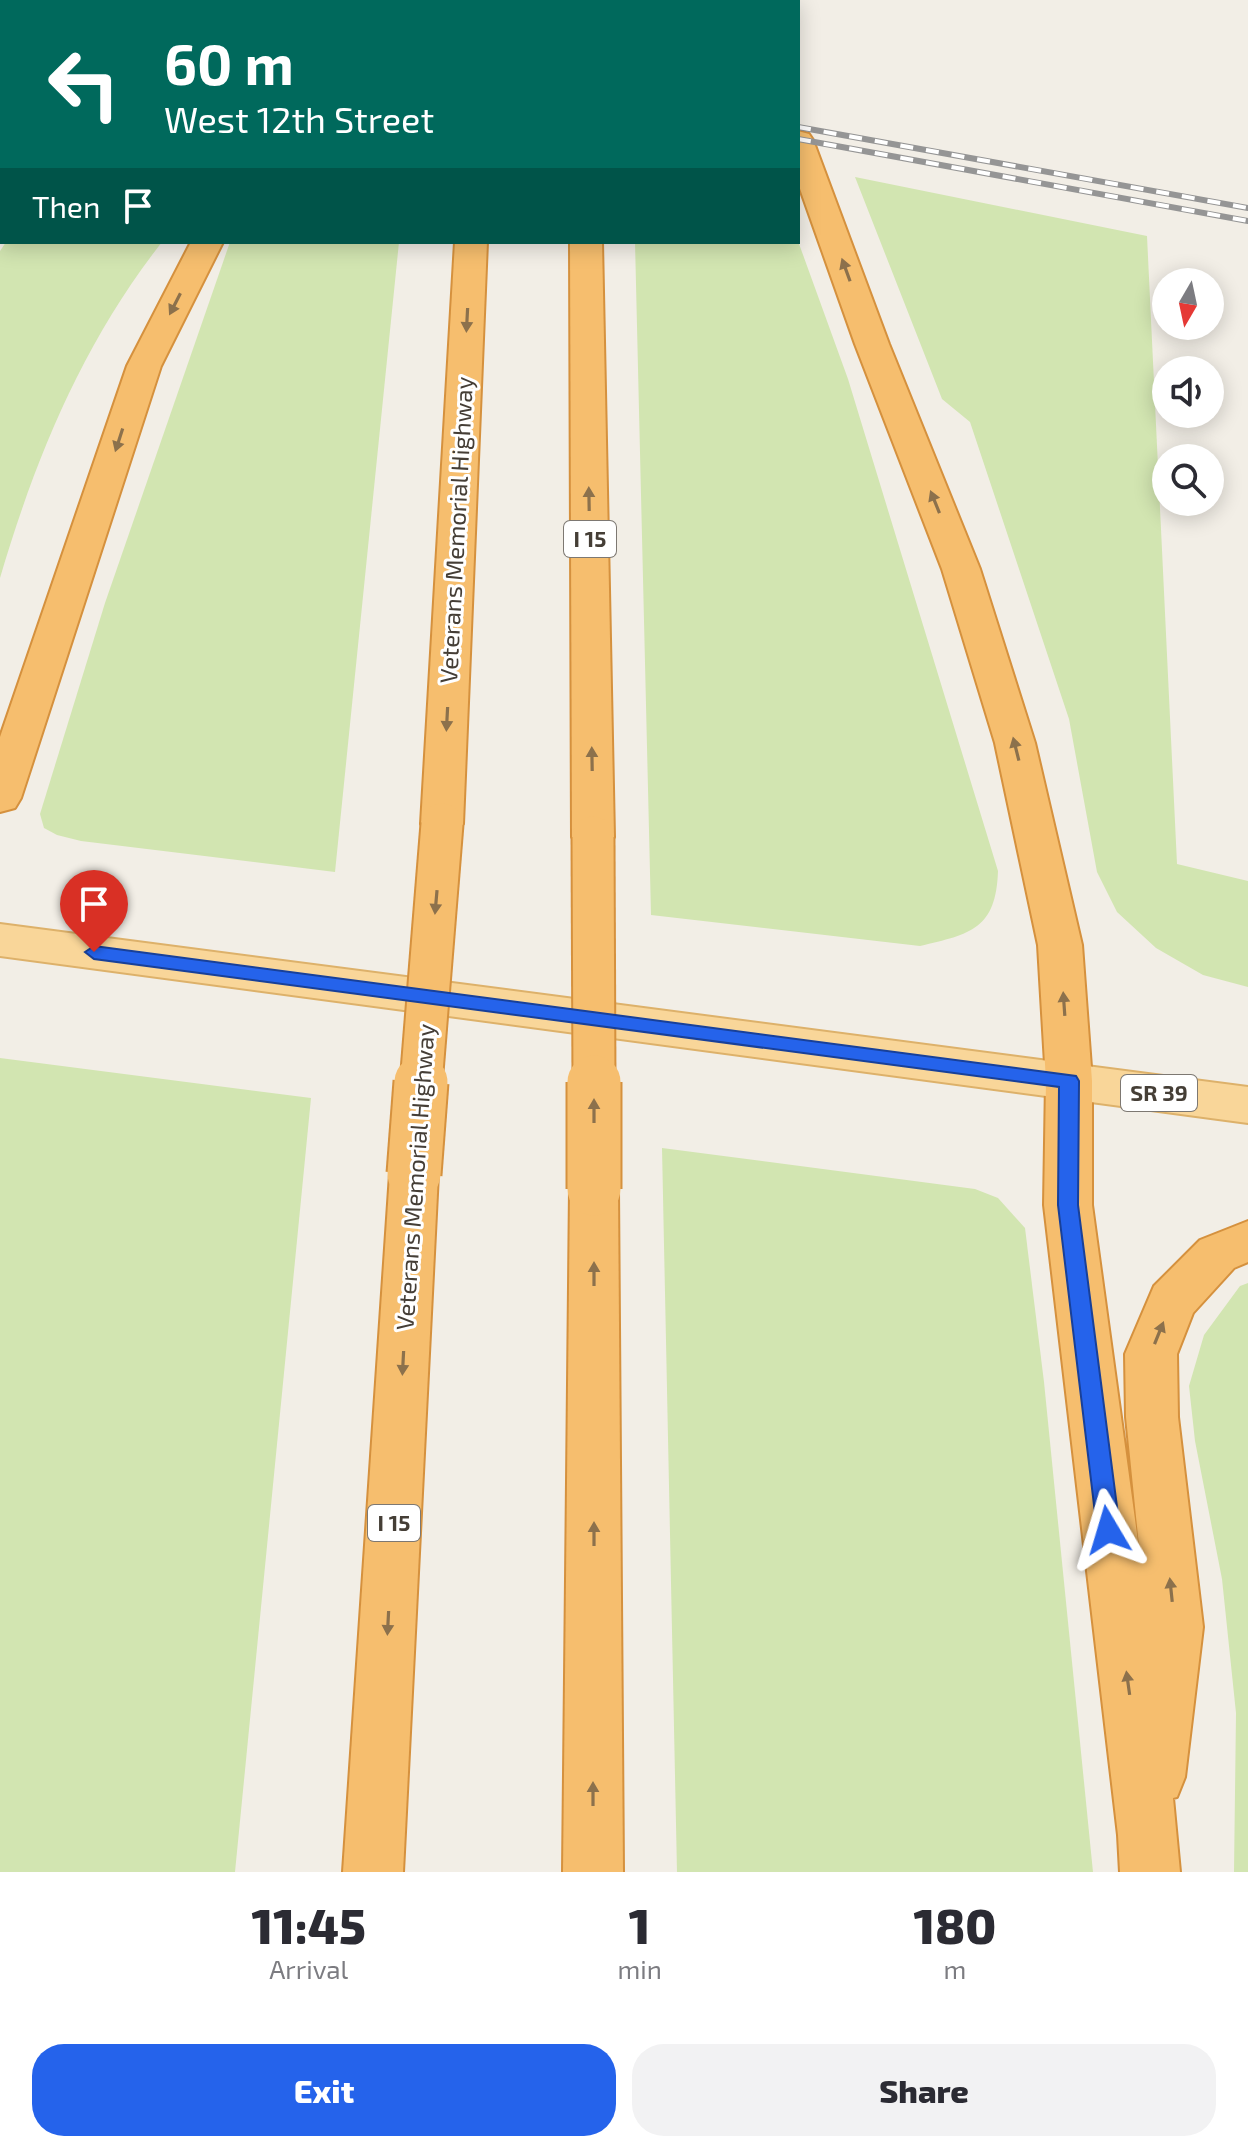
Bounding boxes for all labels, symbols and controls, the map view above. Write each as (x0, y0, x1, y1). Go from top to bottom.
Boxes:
text: 60 m (164, 29, 294, 96)
icon: left (32, 32, 136, 136)
text: West 12th Street (164, 97, 434, 140)
icon: arrive (116, 184, 160, 228)
text: Then (32, 188, 100, 224)
one-way arrow (839, 258, 852, 282)
north arrow (1152, 268, 1224, 340)
map controls (1152, 268, 1224, 516)
one-way arrow (169, 292, 182, 315)
one-way arrow (460, 308, 473, 333)
button: sound (1152, 356, 1224, 428)
street label: Veterans Memorial Highway (433, 376, 478, 684)
one-way arrow (113, 428, 125, 452)
button: search (1152, 444, 1224, 516)
one-way arrow (583, 486, 595, 511)
one-way arrow (928, 490, 941, 514)
road number: I 15 (564, 521, 616, 557)
one-way arrow (441, 707, 454, 732)
one-way arrow (1010, 736, 1022, 761)
one-way arrow (586, 746, 598, 771)
pin (60, 870, 128, 952)
icon: arrive (72, 882, 116, 926)
one-way arrow (429, 890, 442, 915)
one-way arrow (1057, 991, 1070, 1016)
street label: Veterans Memorial Highway (389, 1022, 440, 1331)
road number: SR 39 (1121, 1075, 1197, 1111)
one-way arrow (588, 1098, 600, 1123)
one-way arrow (588, 1261, 600, 1286)
one-way arrow (1153, 1321, 1166, 1345)
one-way arrow (396, 1351, 409, 1376)
position arrow (1066, 1488, 1150, 1572)
road number: I 15 (368, 1505, 420, 1541)
one-way arrow (588, 1521, 600, 1546)
one-way arrow (1165, 1578, 1178, 1603)
one-way arrow (381, 1611, 394, 1636)
one-way arrow (1121, 1670, 1134, 1695)
one-way arrow (587, 1781, 599, 1806)
text: 11:45 (252, 1896, 366, 1954)
text: 1 (629, 1896, 650, 1954)
text: 180 (913, 1896, 996, 1954)
text: Arrival (269, 1953, 348, 1984)
text: min (617, 1953, 662, 1984)
text: m (943, 1953, 966, 1984)
button: Exit (32, 2044, 616, 2136)
button: Share (632, 2044, 1216, 2136)

